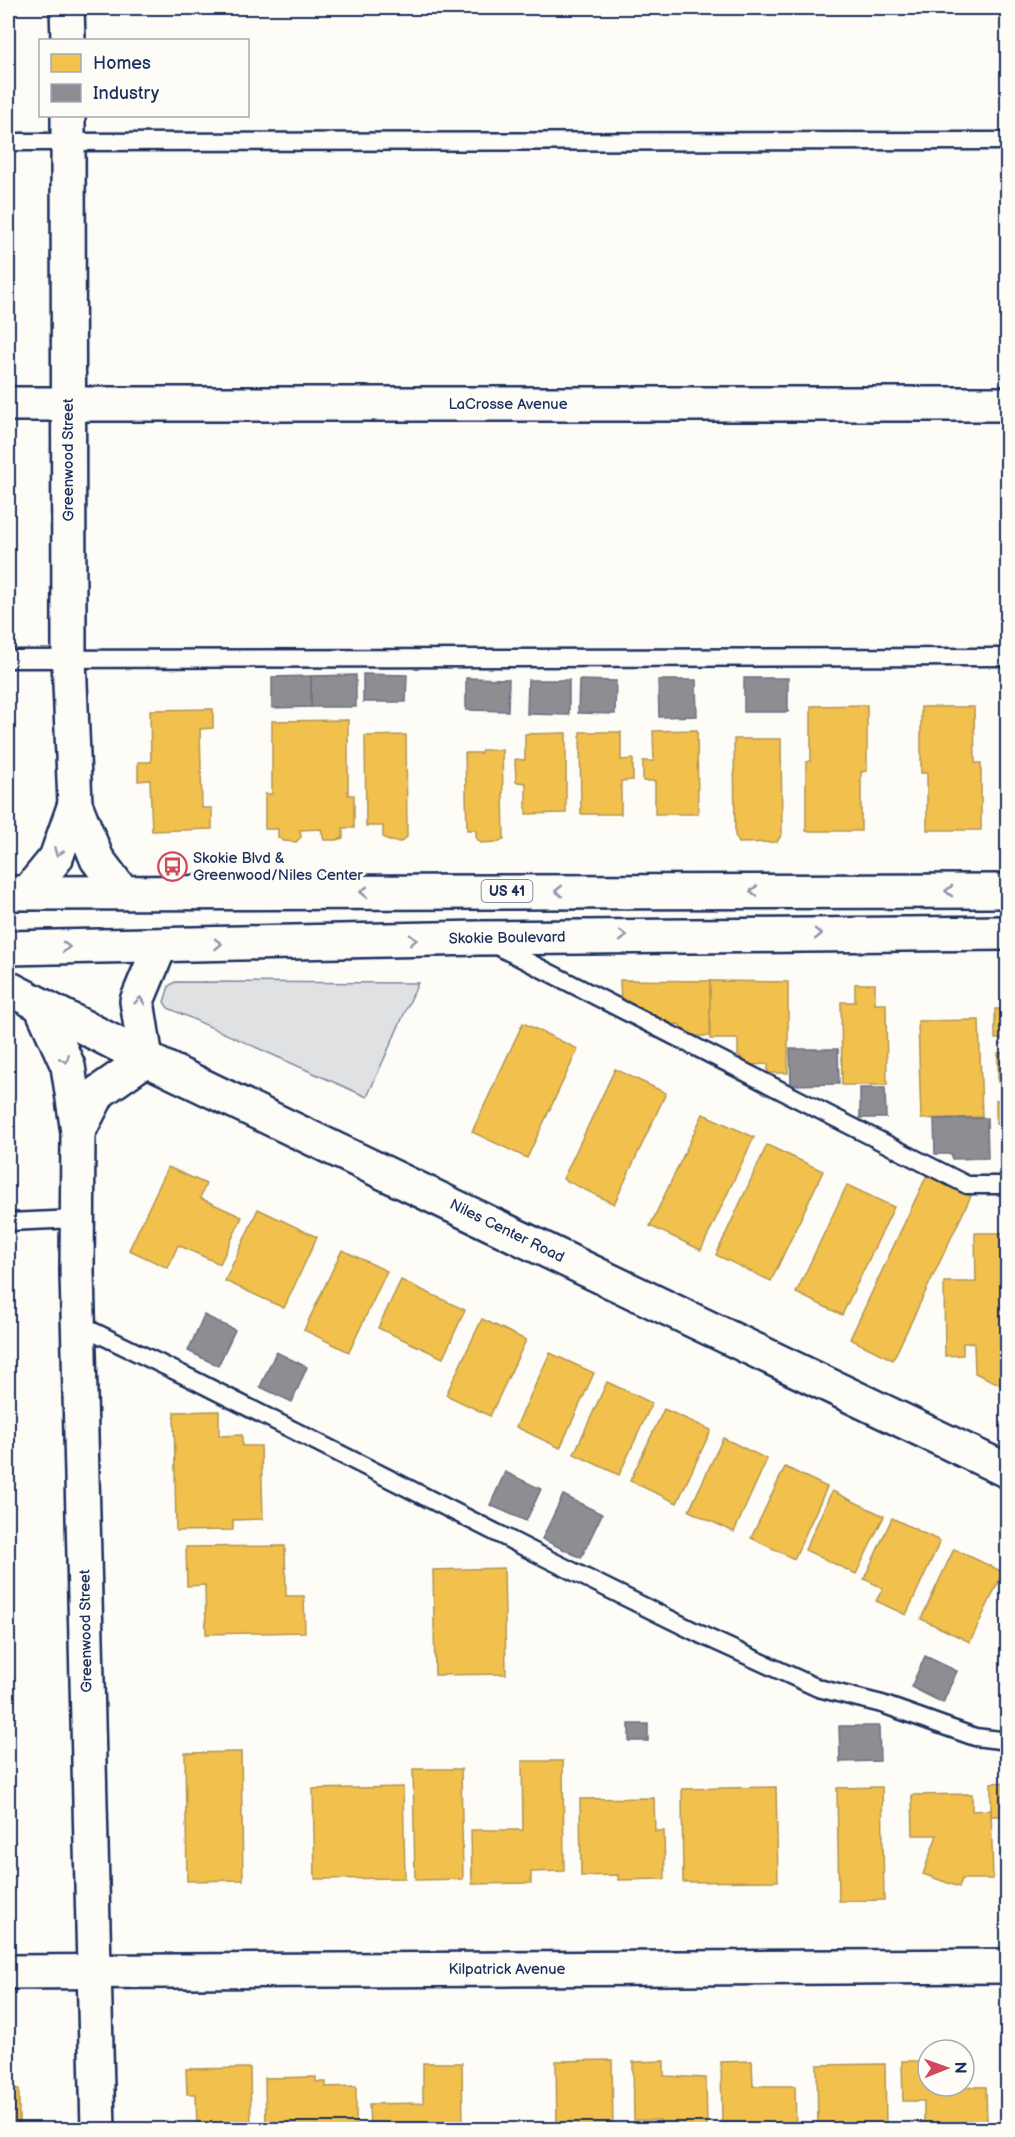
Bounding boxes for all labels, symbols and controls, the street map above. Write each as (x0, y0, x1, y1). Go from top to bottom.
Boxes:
legend (39, 39, 249, 117)
text: Homes (93, 53, 151, 74)
text: Industry (93, 83, 160, 104)
street label: LaCrosse Avenue (448, 395, 568, 414)
street label: Greenwood Street (59, 398, 78, 522)
one-way arrow (53, 846, 65, 857)
place label: Skokie Blvd & Greenwood/Niles Center (193, 849, 363, 885)
bus stop icon: Skokie Blvd & Greenwood/Niles Center (156, 851, 188, 883)
road number: US 41 (482, 880, 532, 902)
one-way arrow (360, 885, 369, 898)
one-way arrow (555, 885, 564, 897)
one-way arrow (750, 885, 759, 897)
one-way arrow (945, 885, 954, 897)
street label: Skokie Boulevard (448, 927, 566, 949)
one-way arrow (813, 928, 822, 941)
one-way arrow (618, 930, 627, 943)
one-way arrow (409, 933, 418, 946)
one-way arrow (214, 938, 223, 951)
one-way arrow (61, 941, 70, 953)
one-way arrow (133, 996, 146, 1006)
one-way arrow (57, 1054, 70, 1064)
street label: Niles Center Road (447, 1195, 567, 1267)
street label: Greenwood Street (75, 1569, 97, 1693)
street label: Kilpatrick Avenue (449, 1960, 566, 1979)
north arrow (916, 2038, 976, 2098)
text: N (950, 2062, 969, 2074)

